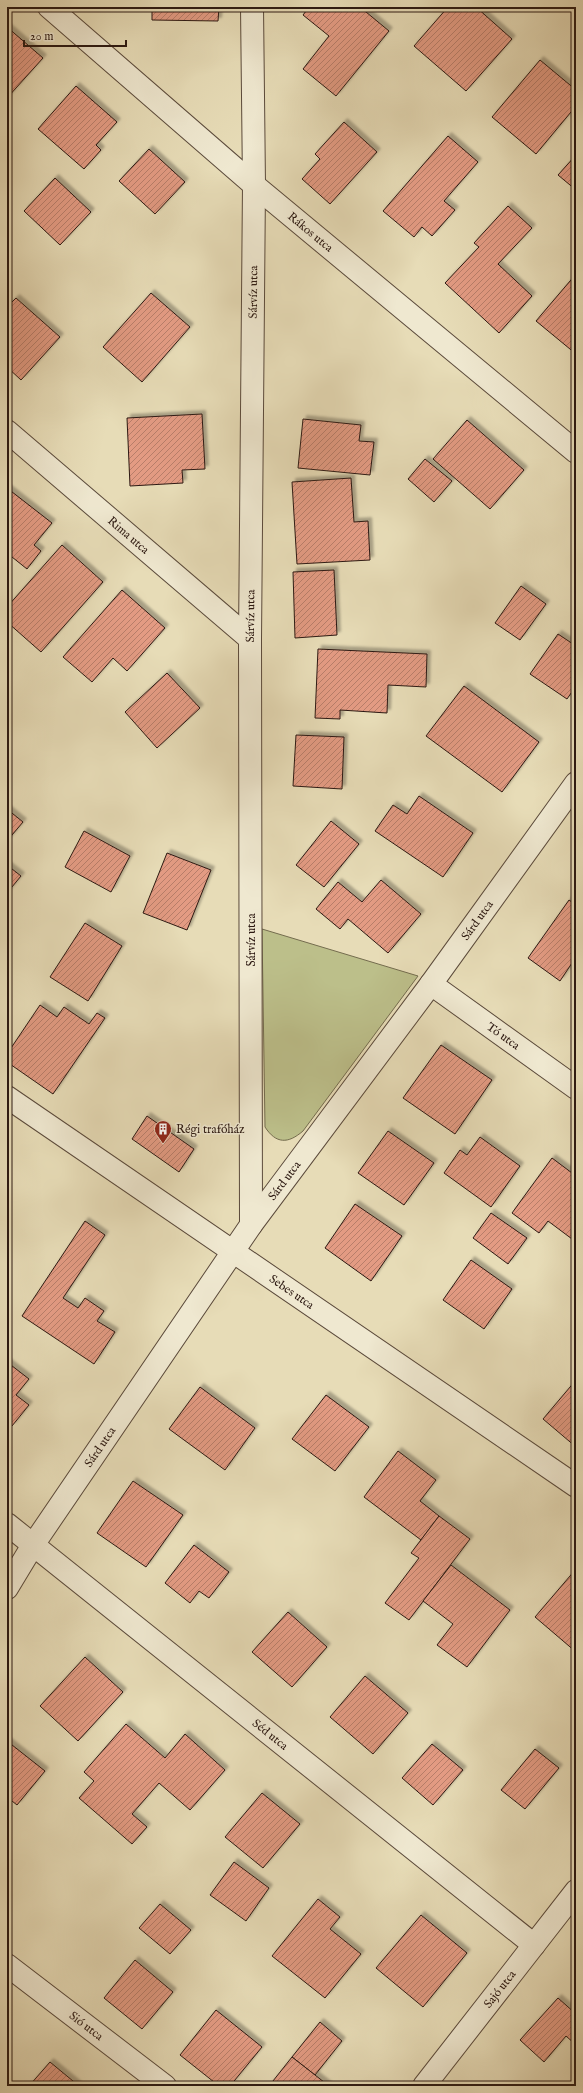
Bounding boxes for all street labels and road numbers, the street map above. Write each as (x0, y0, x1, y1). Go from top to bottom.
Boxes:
street label: Rákos utca (284, 209, 337, 256)
street label: Sárvíz utca (246, 265, 261, 319)
street label: Rima utca (104, 513, 153, 558)
street label: Sárvíz utca (243, 589, 258, 643)
street label: Sárd utca (458, 897, 497, 943)
street label: Sárvíz utca (244, 913, 259, 967)
street label: Tó utca (483, 1019, 523, 1054)
street label: Sárd utca (265, 1157, 305, 1204)
street label: Sebes utca (266, 1271, 318, 1313)
street label: Sárd utca (81, 1423, 120, 1470)
street label: Séd utca (249, 1716, 291, 1754)
street label: Sajó utca (481, 1967, 520, 2011)
street label: Sió utca (66, 2008, 107, 2045)

